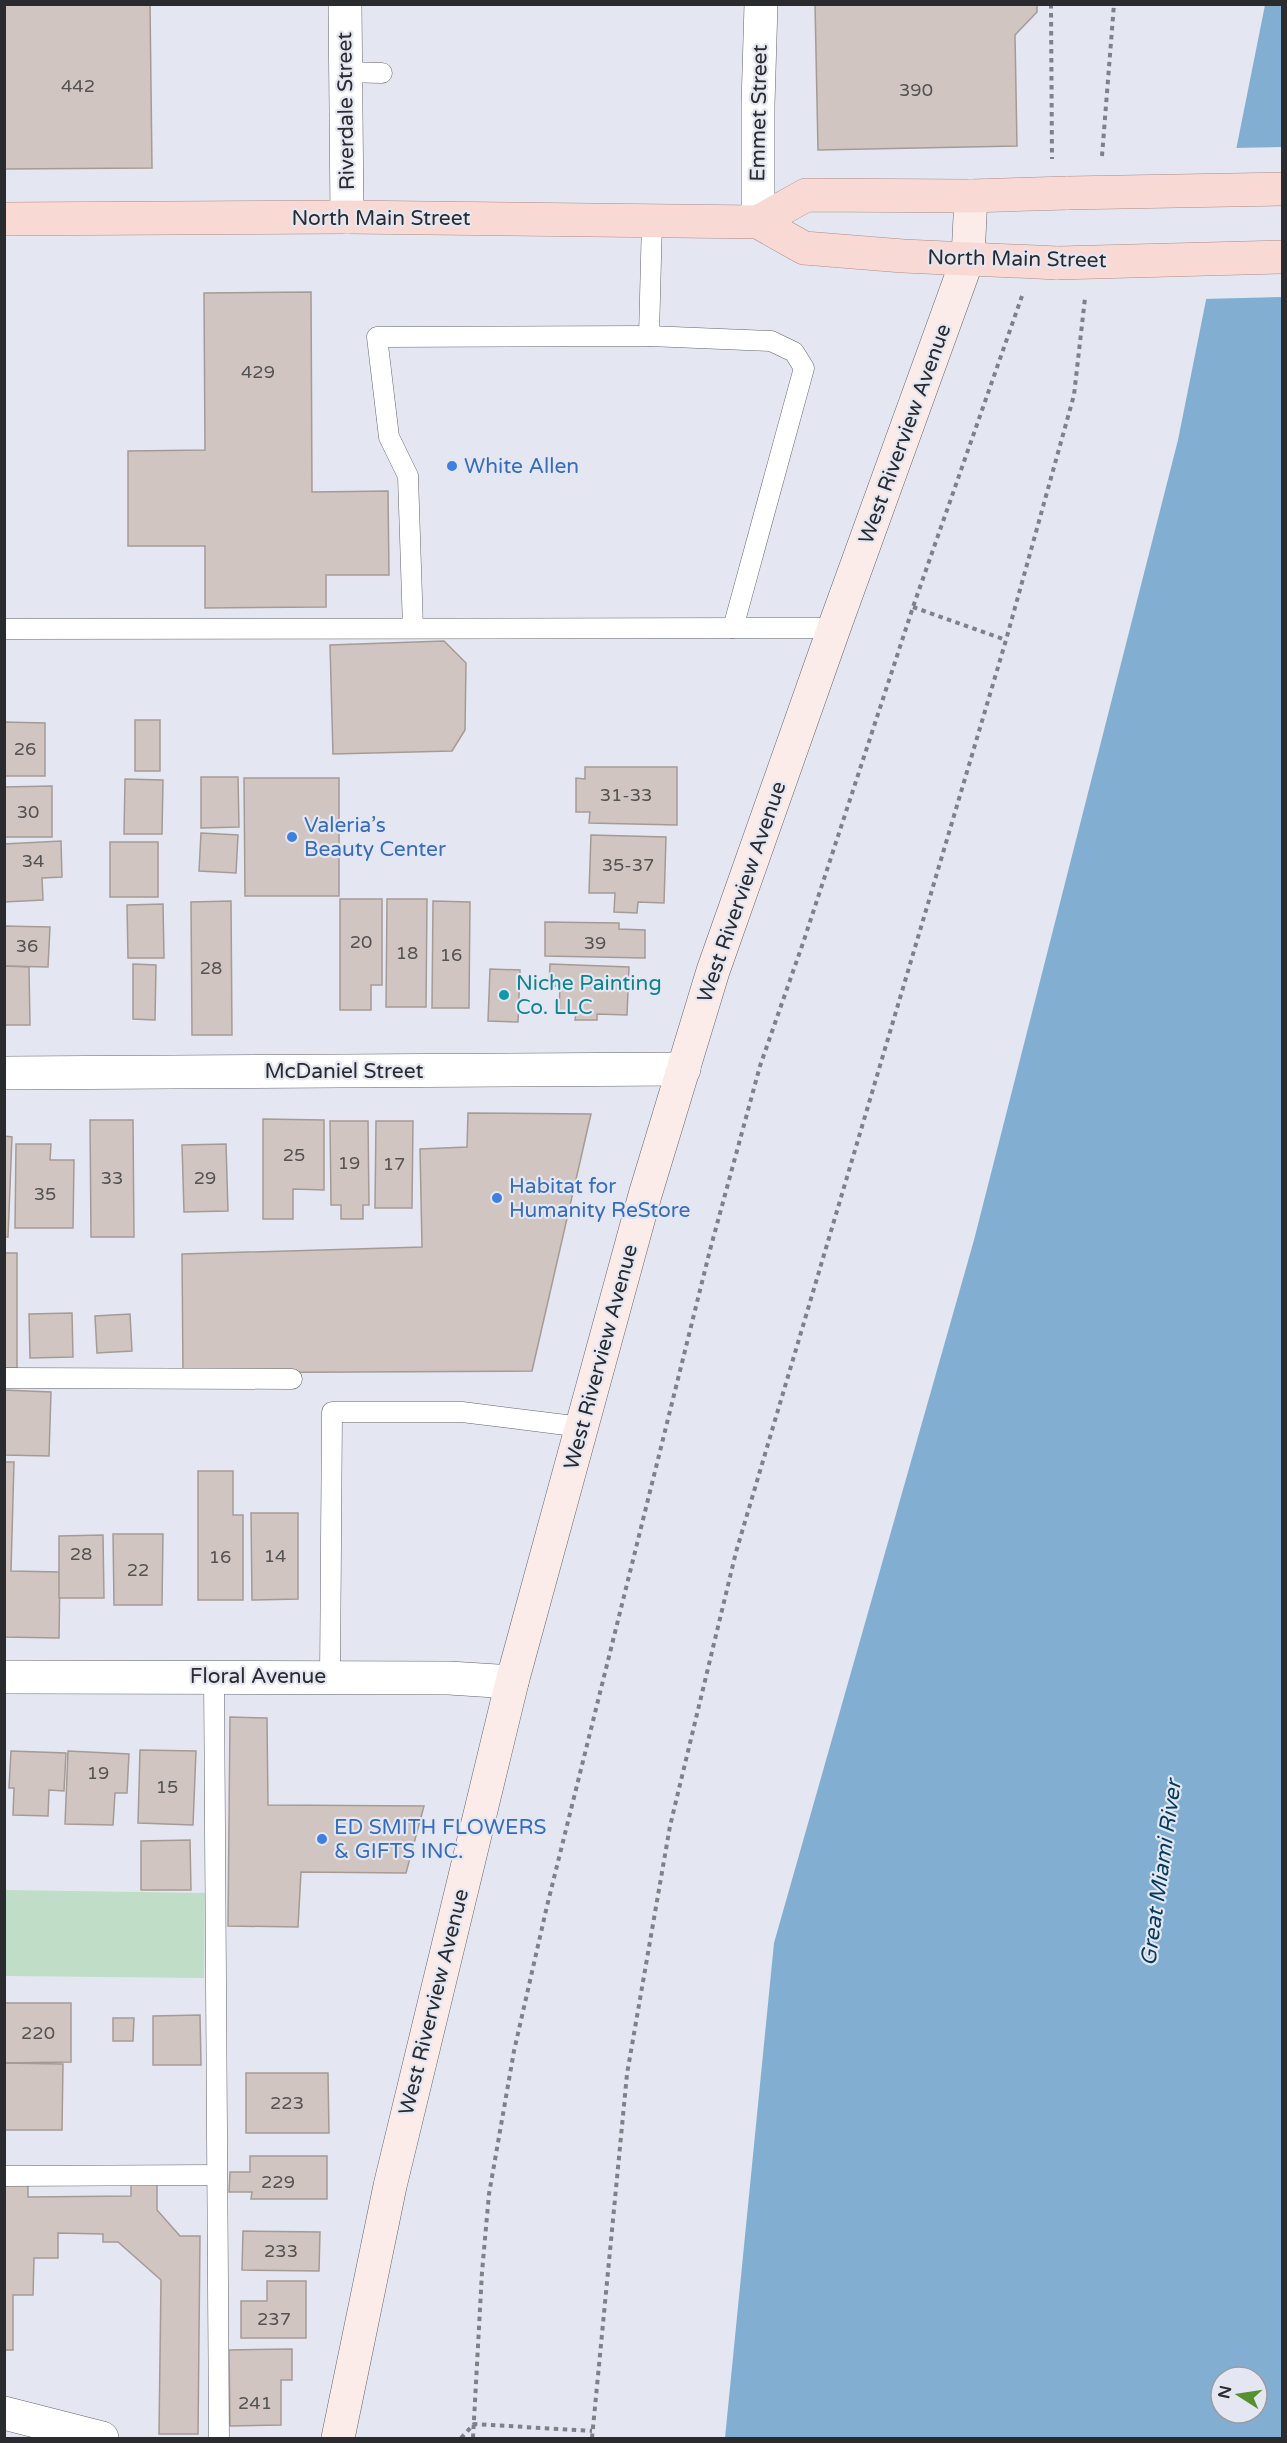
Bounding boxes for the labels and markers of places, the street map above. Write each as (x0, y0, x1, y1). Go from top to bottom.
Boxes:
place label: White Allen (464, 454, 579, 479)
marker: White Allen (445, 459, 459, 473)
place label: Valeria’s Beauty Center (304, 813, 446, 862)
marker: Valeria’s Beauty Center (285, 830, 299, 844)
place label: Niche Painting Co. LLC (516, 971, 662, 1020)
marker: Niche Painting Co. LLC (497, 988, 511, 1002)
place label: Habitat for Humanity ReStore (509, 1174, 691, 1223)
marker: Habitat for Humanity ReStore (490, 1191, 504, 1205)
place label: ED SMITH FLOWERS & GIFTS INC. (334, 1815, 546, 1864)
marker: ED SMITH FLOWERS & GIFTS INC. (315, 1832, 329, 1846)

